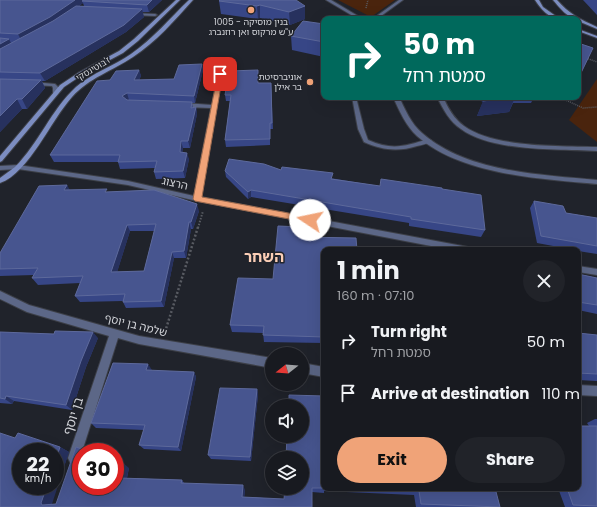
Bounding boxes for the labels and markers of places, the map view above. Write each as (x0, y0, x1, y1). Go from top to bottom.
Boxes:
marker: 1005 - בנין מוסיקה ע"ש מרקוס ואן רוזנברג (246, 5, 256, 15)
place label: 1005 - בנין מוסיקה ע"ש מרקוס ואן רוזנברג (209, 16, 293, 38)
pin (203, 57, 237, 91)
place label: אוניברסיטת בר אילן (258, 71, 302, 93)
marker: אוניברסיטת בר אילן (305, 77, 315, 87)

